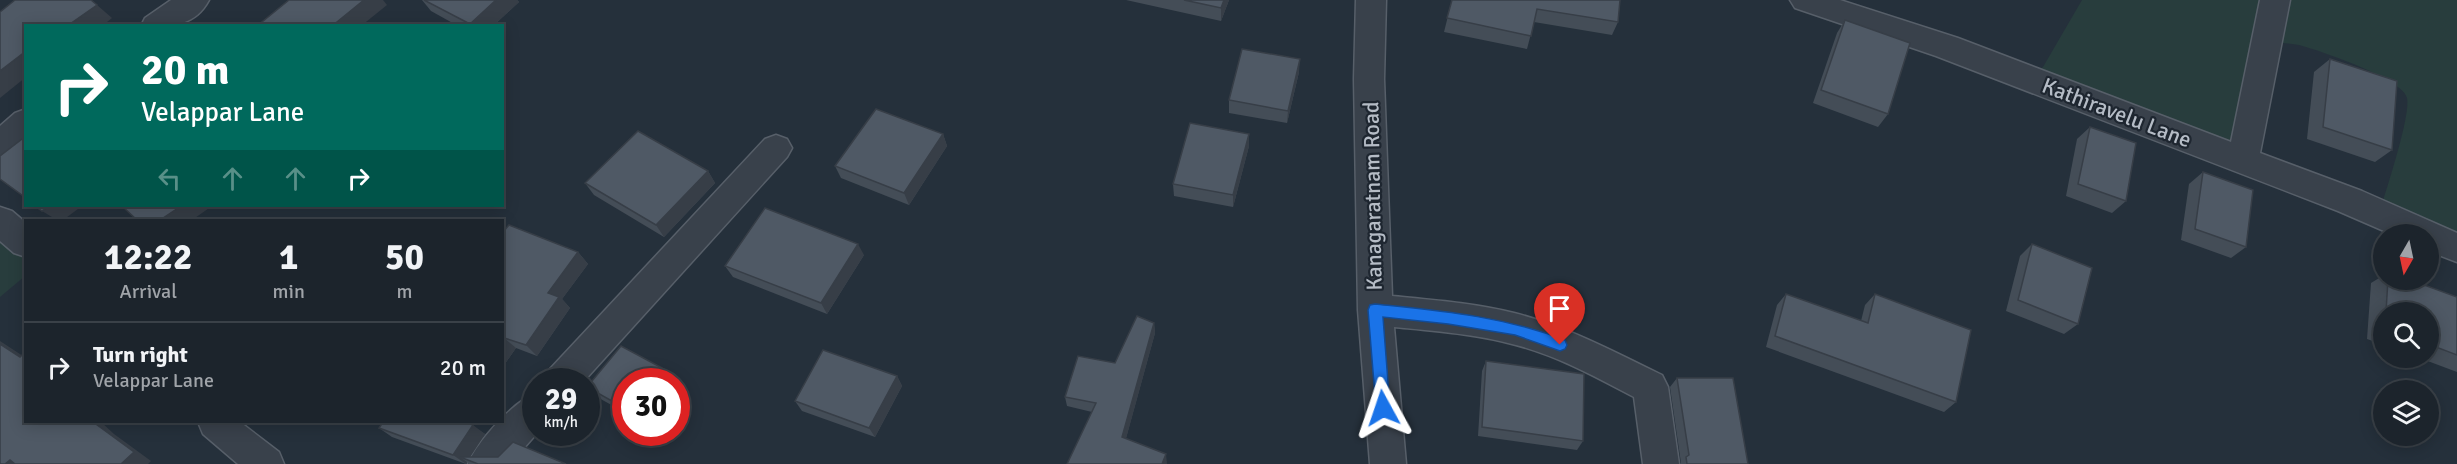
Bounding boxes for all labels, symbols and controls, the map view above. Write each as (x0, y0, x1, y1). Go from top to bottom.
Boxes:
text: 20 m (141, 45, 230, 96)
icon: right (42, 48, 120, 126)
street label: Kathiravelu Lane (2038, 72, 2195, 153)
text: Velappar Lane (141, 96, 304, 129)
street label: Kanagaratnam Road (1357, 101, 1388, 291)
icon: left (153, 162, 186, 195)
icon: ahead (216, 162, 249, 195)
icon: ahead (279, 162, 312, 195)
icon: right (342, 162, 375, 195)
north arrow (2373, 224, 2439, 290)
map controls (2373, 224, 2439, 446)
text: 12:22 (104, 235, 192, 280)
text: 1 (279, 235, 298, 280)
text: 50 (385, 235, 424, 280)
text: Arrival (119, 279, 177, 304)
text: min (273, 279, 305, 304)
text: m (396, 279, 412, 304)
pin (1534, 283, 1585, 345)
icon: arrive (1543, 292, 1576, 325)
button: search (2373, 302, 2439, 368)
text: Turn right (93, 341, 188, 368)
icon: right (42, 351, 75, 384)
text: 20 m (440, 354, 486, 381)
text: Velappar Lane (93, 368, 214, 393)
speed limit sign: 30 (612, 368, 690, 446)
position arrow (1351, 376, 1415, 440)
button: layers (2373, 380, 2439, 446)
text: 29 (545, 381, 577, 418)
text: km/h (544, 413, 578, 431)

